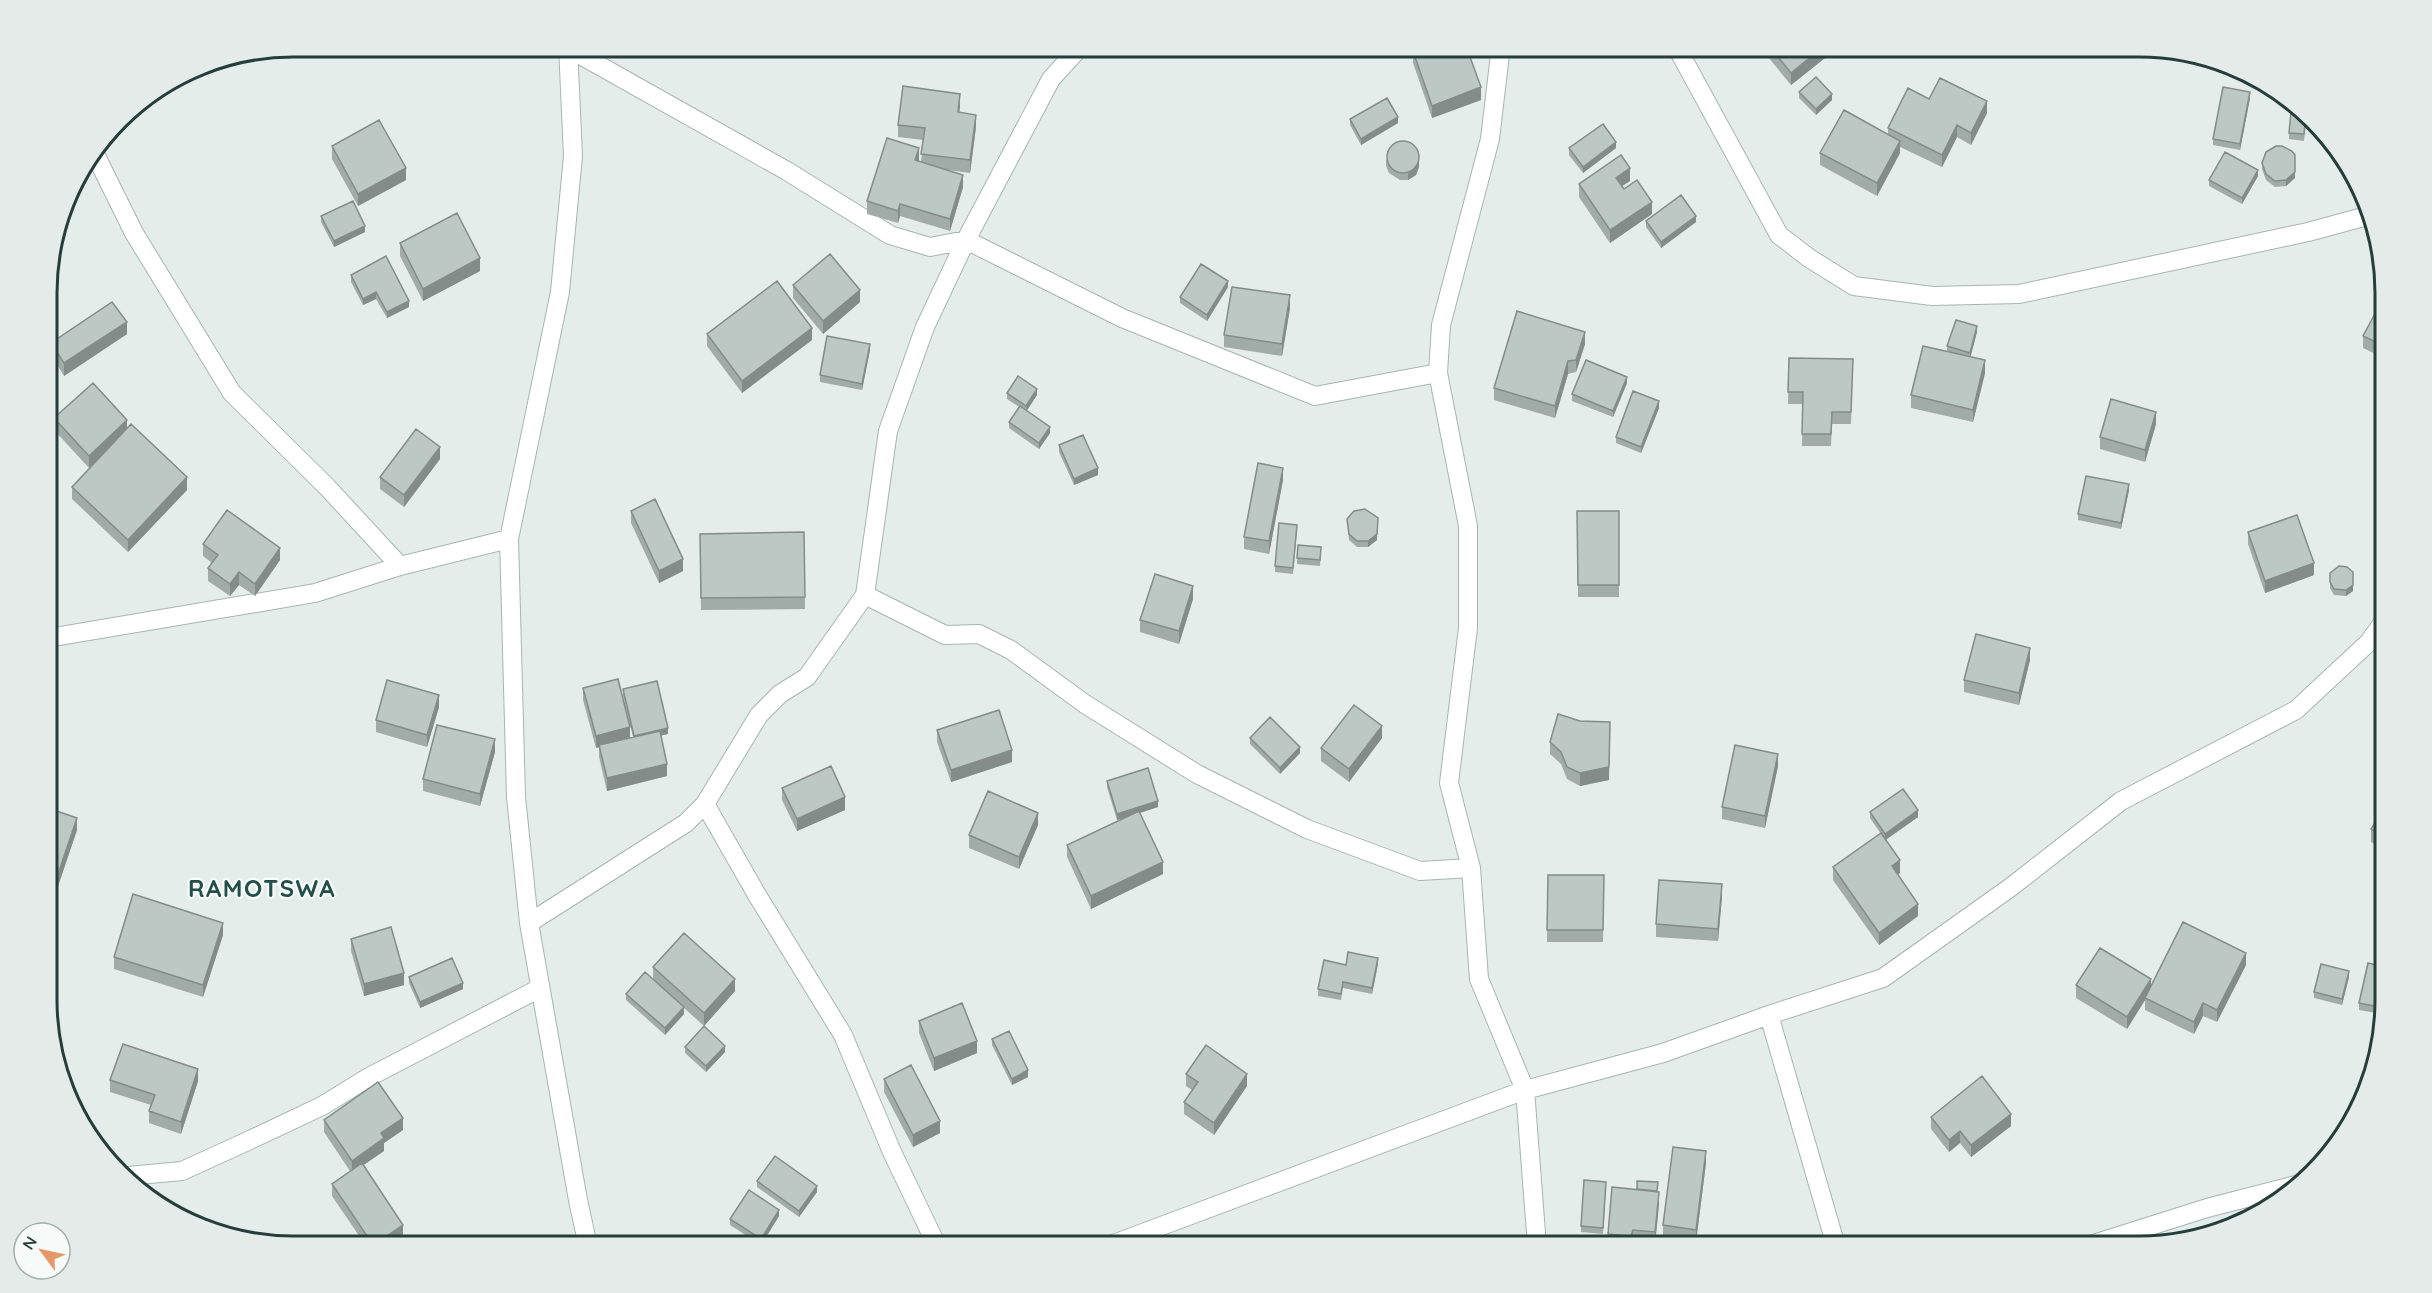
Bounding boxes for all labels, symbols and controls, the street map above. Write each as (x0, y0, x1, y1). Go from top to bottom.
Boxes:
district label: RAMOTSWA (188, 873, 336, 903)
north arrow (12, 1221, 72, 1281)
text: N (18, 1232, 41, 1253)

